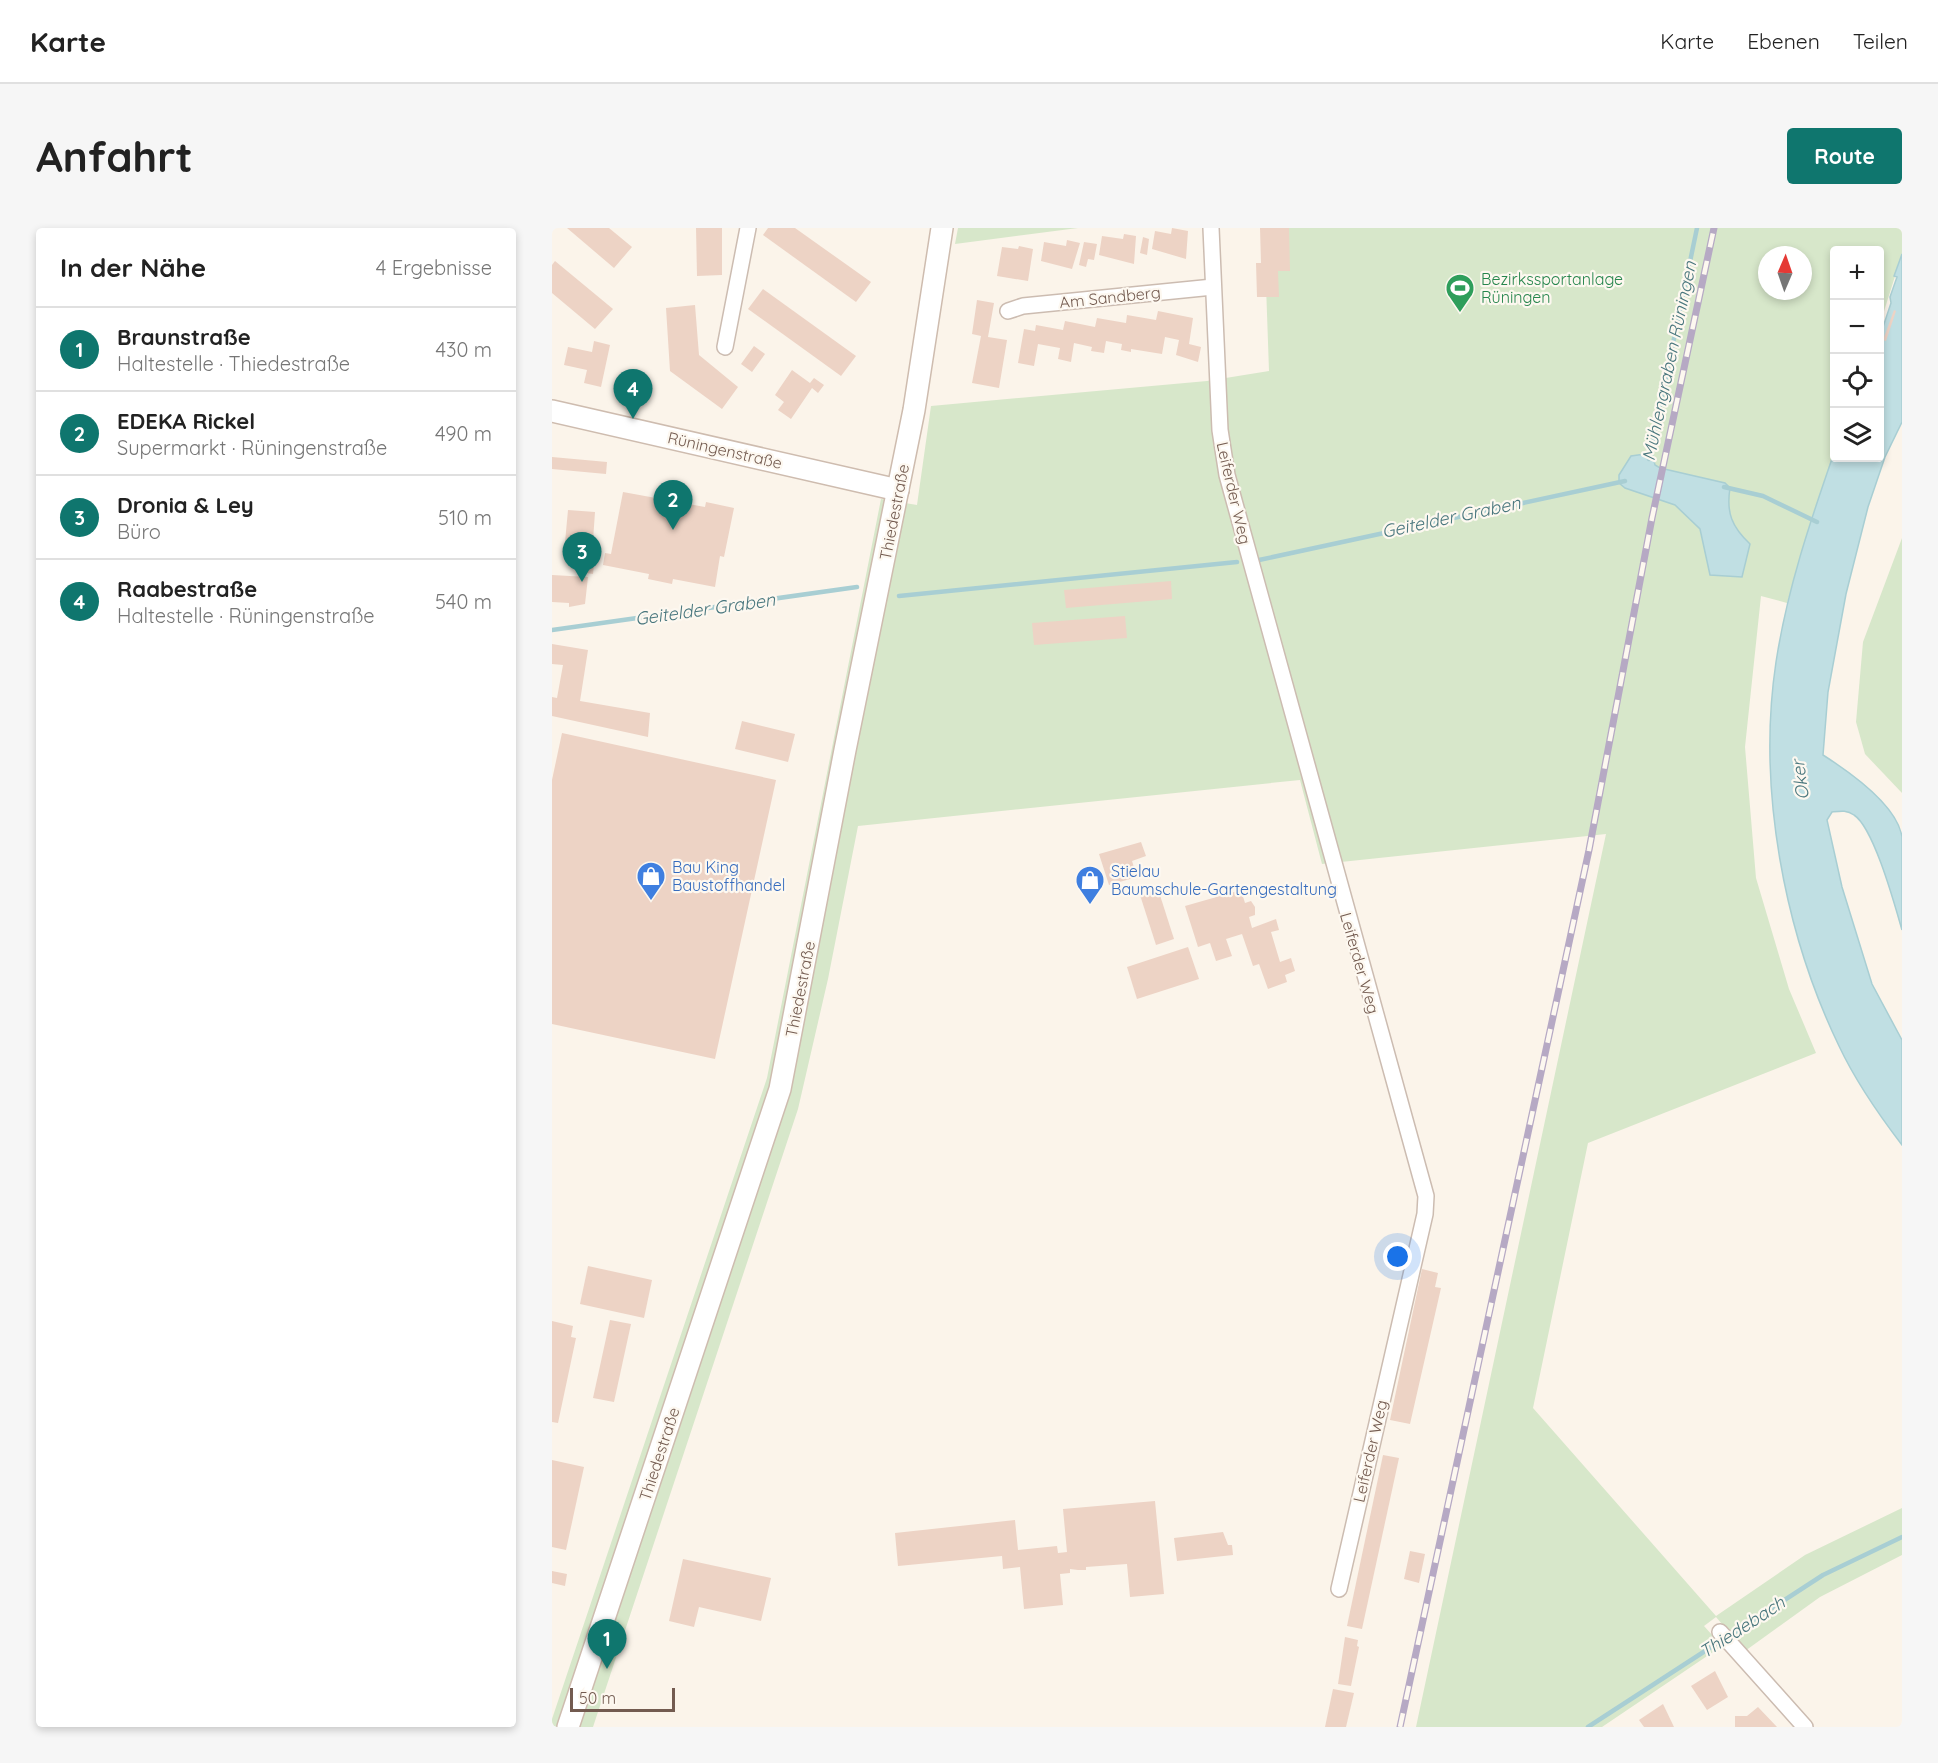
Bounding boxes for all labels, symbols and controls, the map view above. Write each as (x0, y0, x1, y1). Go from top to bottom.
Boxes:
text: Karte (30, 24, 106, 59)
text: Karte (1660, 28, 1714, 54)
text: Ebenen (1747, 28, 1820, 54)
text: Teilen (1853, 28, 1908, 54)
button: Route (1787, 128, 1902, 184)
text: Anfahrt (36, 130, 193, 183)
north arrow (1758, 246, 1812, 300)
map controls (1830, 246, 1884, 462)
button: + (1830, 246, 1884, 300)
text: In der Nähe (60, 251, 206, 284)
text: 4 Ergebnisse (376, 255, 492, 280)
water label: Mühlengraben Rüningen (1637, 259, 1702, 463)
place label: Bezirkssportanlage Rüningen (1481, 269, 1623, 307)
sports icon: Bezirkssportanlage Rüningen (1444, 272, 1476, 314)
street label: Am Sandberg (1058, 282, 1162, 312)
button: − (1830, 300, 1884, 354)
text: Braunstraße (117, 323, 251, 351)
text: 1 (76, 337, 83, 362)
text: 430 m (435, 337, 492, 362)
text: Haltestelle · Thiedestraße (117, 351, 350, 376)
button: locate (1830, 354, 1884, 408)
pin: 4 (614, 370, 652, 419)
text: EDEKA Rickel (117, 407, 255, 435)
button: layers (1830, 408, 1884, 462)
text: 2 (74, 421, 85, 446)
text: 490 m (435, 421, 492, 446)
street label: Rüningenstraße (666, 427, 784, 473)
text: Supermarkt · Rüningenstraße (117, 435, 387, 460)
street label: Leiferder Weg (1213, 440, 1255, 546)
street label: Thiedestraße (875, 462, 913, 562)
pin: 2 (654, 480, 692, 530)
text: Dronia & Ley (117, 491, 254, 519)
water label: Geitelder Graben (1380, 491, 1523, 543)
text: 3 (74, 505, 85, 530)
text: 510 m (438, 505, 492, 530)
text: Büro (117, 519, 161, 544)
pin: 3 (562, 532, 602, 582)
text: Raabestraße (117, 575, 257, 603)
water label: Geitelder Graben (633, 588, 777, 630)
text: 4 (74, 589, 85, 614)
text: 540 m (435, 589, 492, 614)
text: Haltestelle · Rüningenstraße (117, 603, 375, 628)
water label: Oker (1786, 757, 1814, 801)
place label: Bau King Baustoffhandel (672, 857, 786, 895)
shop icon: Bau King Baustoffhandel (635, 860, 667, 902)
place label: Stielau Baumschule-Gartengestaltung (1111, 861, 1337, 899)
shop icon: Stielau Baumschule-Gartengestaltung (1074, 864, 1106, 906)
street label: Leiferder Weg (1336, 910, 1384, 1016)
street label: Thiedestraße (781, 939, 819, 1039)
your location (1383, 1242, 1412, 1271)
street label: Leiferder Weg (1349, 1398, 1391, 1504)
street label: Thiedestraße (634, 1405, 684, 1503)
water label: Thiedebach (1695, 1590, 1790, 1663)
pin: 1 (588, 1620, 626, 1669)
scale bar (570, 1685, 675, 1712)
text: 50 m (579, 1688, 616, 1708)

